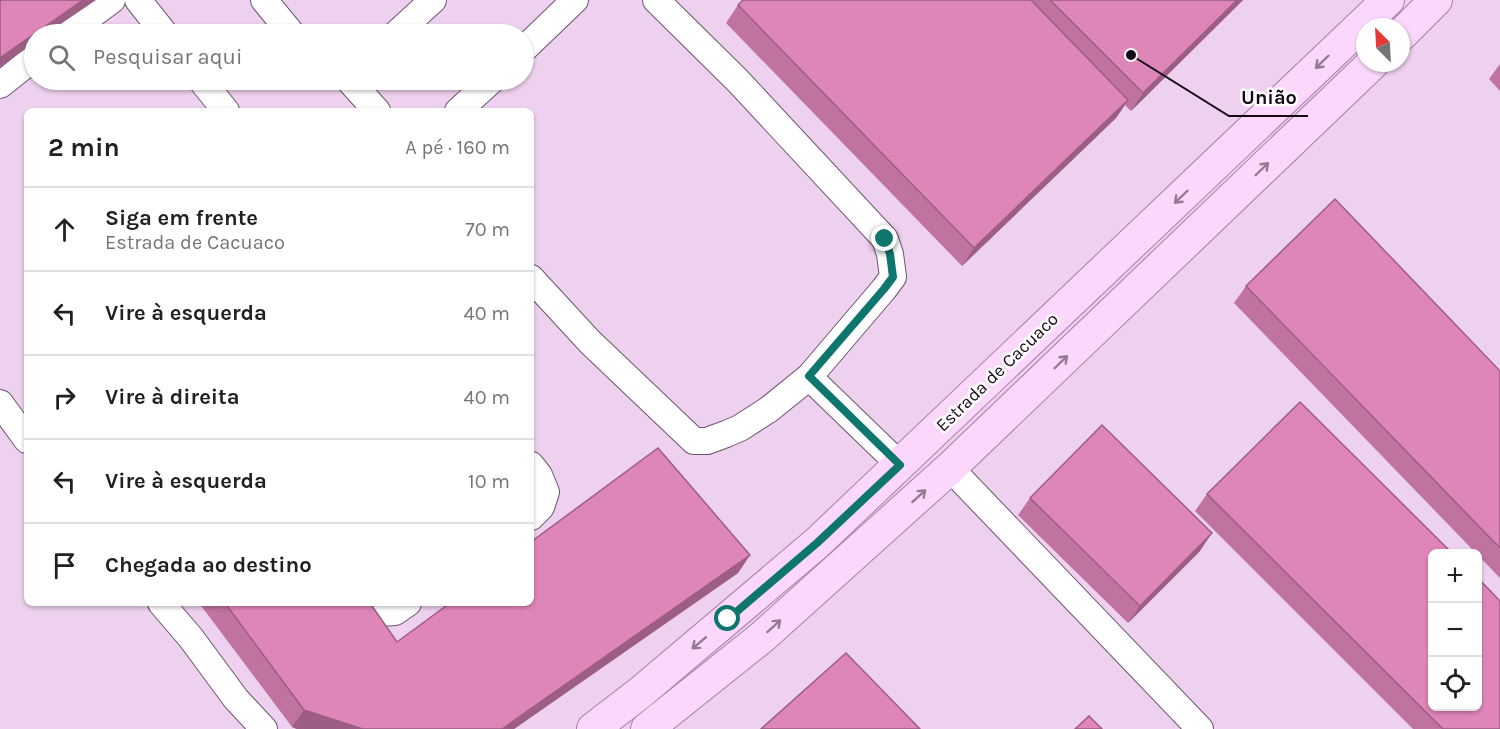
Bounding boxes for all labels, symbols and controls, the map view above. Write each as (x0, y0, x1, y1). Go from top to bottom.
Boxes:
north arrow (1356, 18, 1410, 72)
search box (24, 24, 534, 90)
icon: search (45, 41, 78, 74)
text: Pesquisar aqui (93, 44, 242, 70)
one-way arrow (1315, 55, 1330, 69)
callout: União (1229, 78, 1308, 116)
text: União (1241, 86, 1297, 109)
text: 2 min (48, 132, 120, 163)
text: A pé · 160 m (405, 136, 510, 159)
one-way arrow (1255, 162, 1270, 176)
one-way arrow (1174, 189, 1189, 204)
text: Siga em frente (105, 205, 258, 231)
icon: ahead (48, 213, 81, 246)
text: 70 m (465, 218, 510, 241)
route end (871, 225, 897, 251)
text: Estrada de Cacuaco (105, 231, 285, 254)
icon: left (48, 297, 81, 330)
text: Vire à esquerda (105, 300, 267, 326)
text: 40 m (464, 302, 510, 325)
street label: Estrada de Cacuaco (931, 308, 1063, 436)
one-way arrow (1053, 355, 1068, 369)
icon: right (48, 381, 81, 414)
text: Vire à direita (105, 384, 240, 410)
text: 40 m (464, 386, 510, 409)
icon: left (48, 465, 81, 498)
text: Vire à esquerda (105, 468, 267, 494)
text: 10 m (468, 470, 510, 493)
one-way arrow (911, 489, 926, 503)
icon: arrive (48, 549, 81, 582)
map controls (1428, 549, 1482, 711)
button: + (1428, 549, 1482, 603)
text: Chegada ao destino (105, 552, 312, 578)
button: − (1428, 603, 1482, 657)
route start (714, 605, 740, 631)
one-way arrow (766, 619, 781, 633)
one-way arrow (692, 636, 708, 649)
button: locate (1428, 657, 1482, 711)

